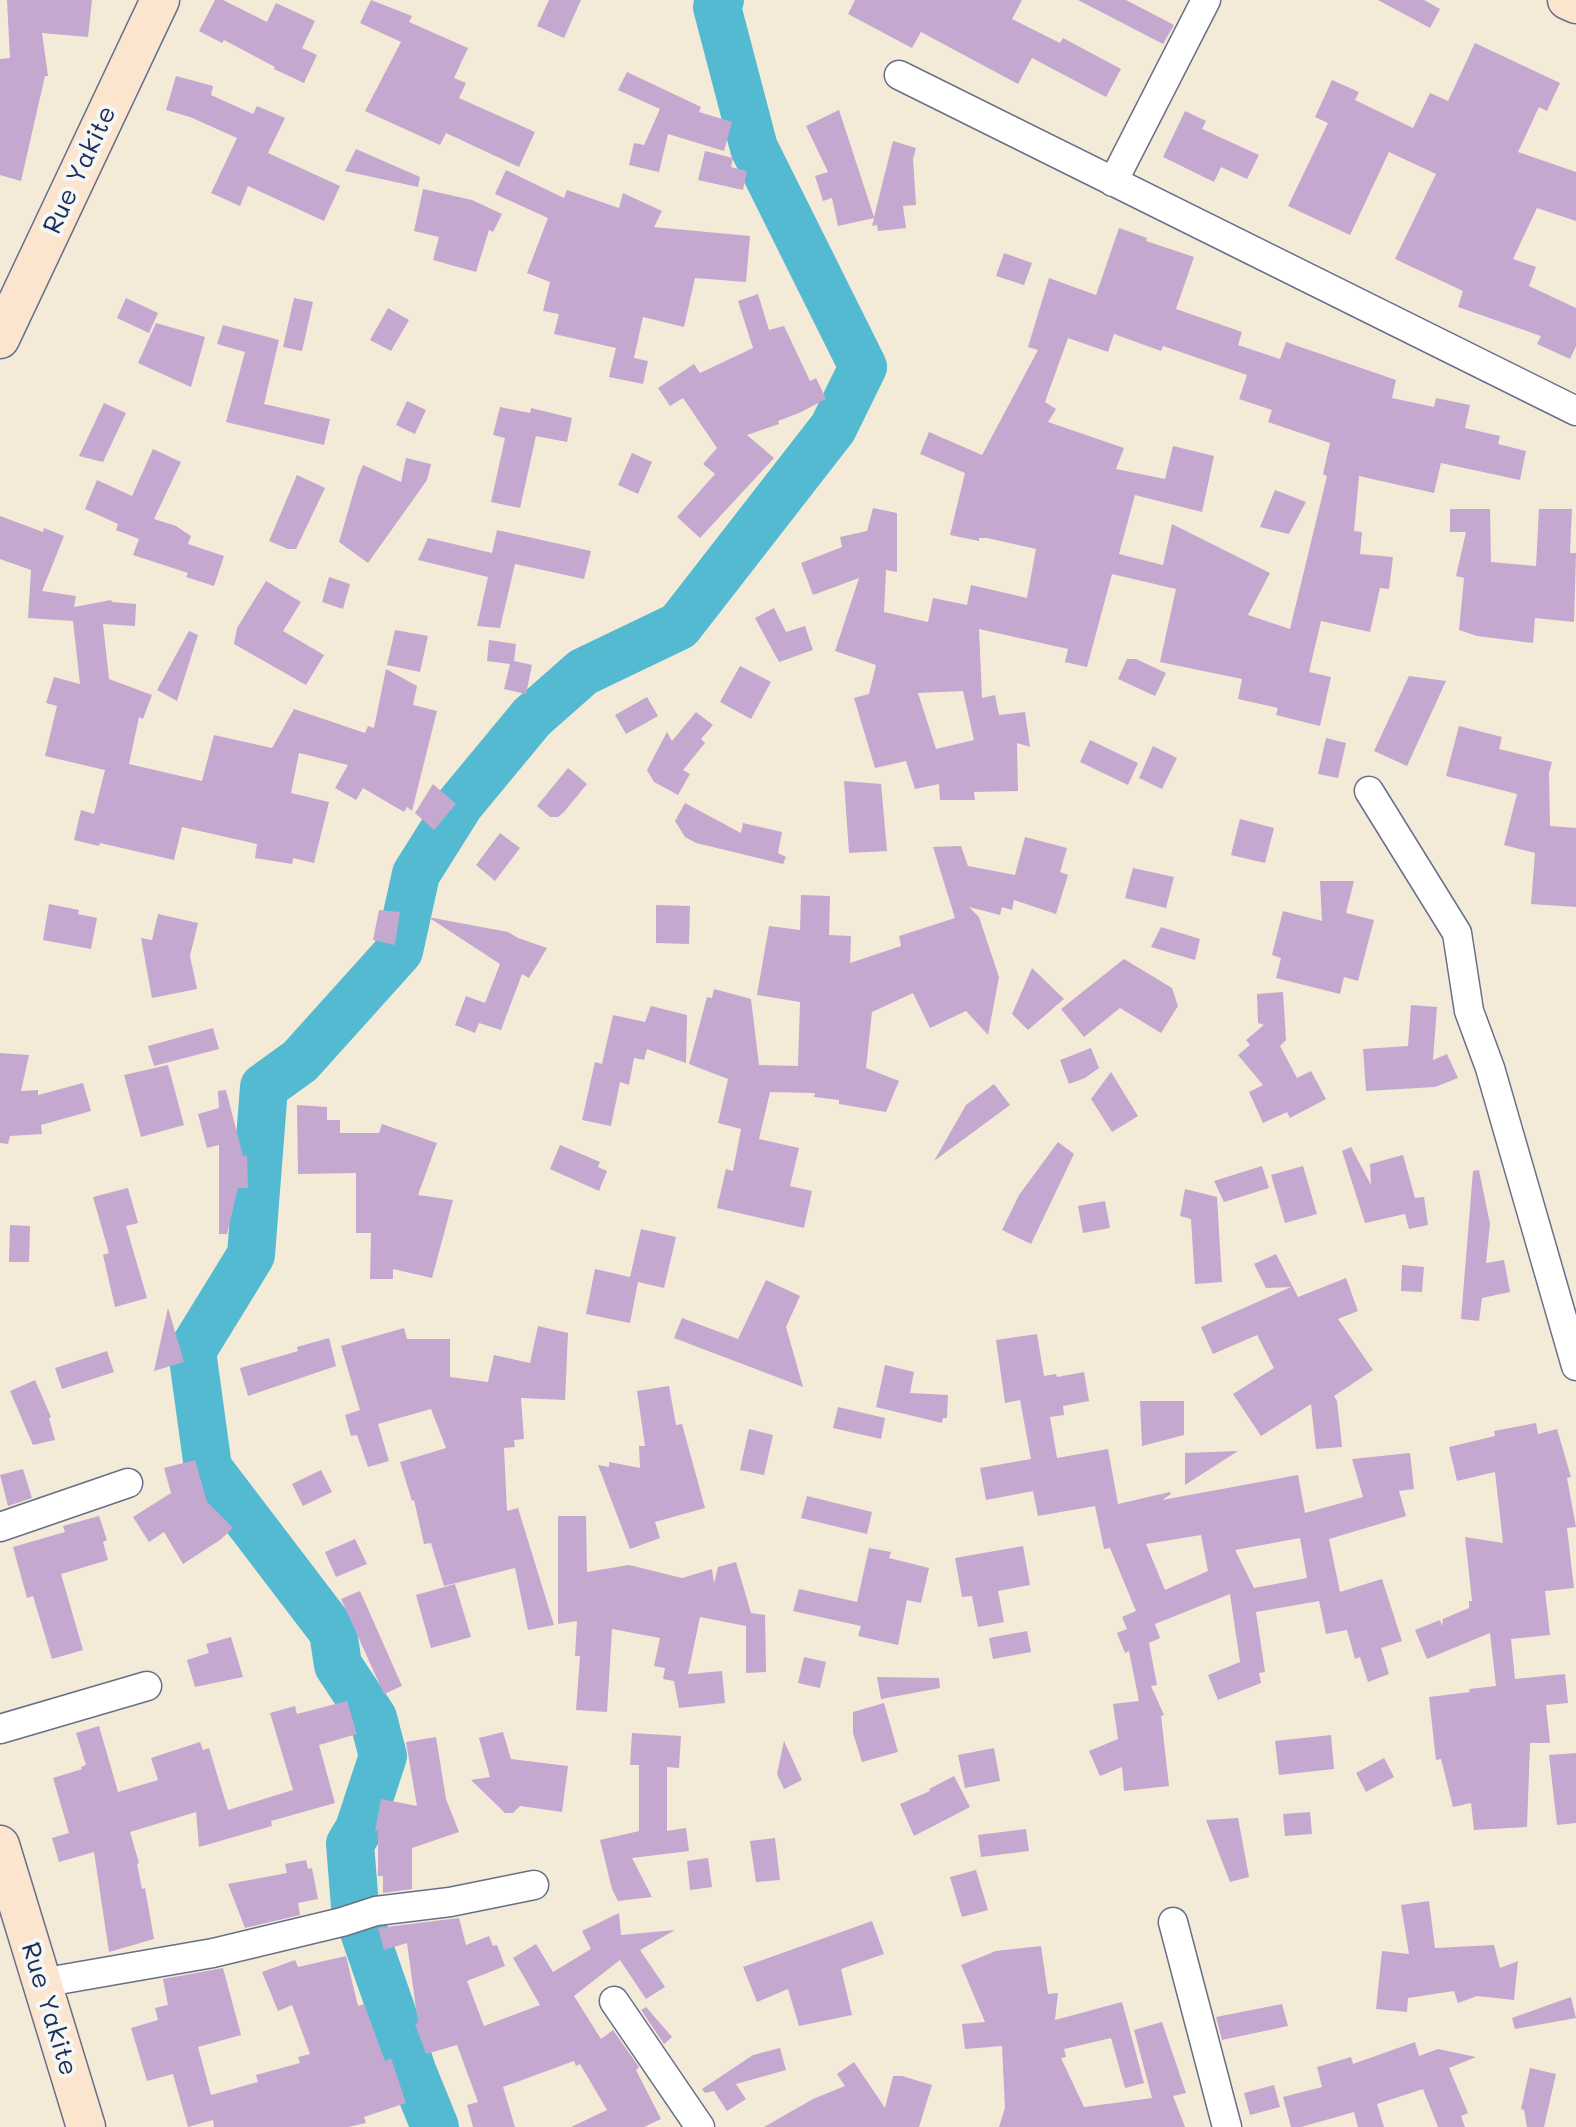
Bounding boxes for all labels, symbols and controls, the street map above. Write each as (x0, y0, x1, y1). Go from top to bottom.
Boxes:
street label: Rue Yakite (37, 101, 123, 239)
street label: Rue Yakite (14, 1939, 84, 2079)

